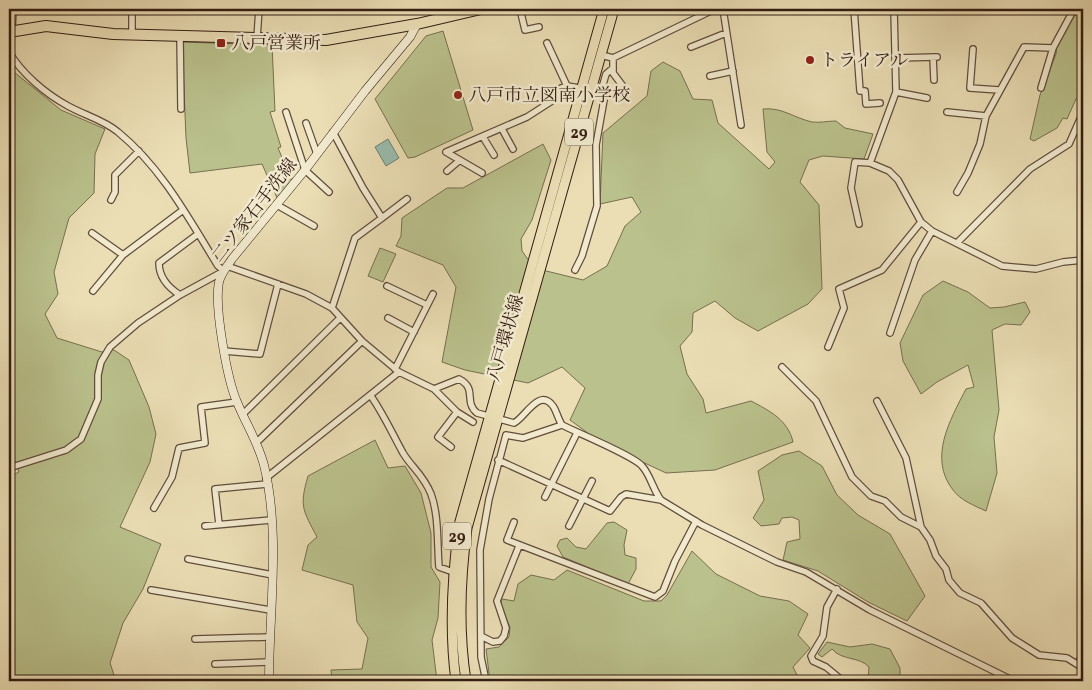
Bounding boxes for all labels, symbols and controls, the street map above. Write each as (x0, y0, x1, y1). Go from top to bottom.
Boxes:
place label: 八戸営業所 (231, 32, 321, 57)
marker: 八戸営業所 (215, 37, 227, 49)
place label: トライアル (820, 49, 908, 74)
marker: トライアル (804, 54, 816, 66)
place label: 八戸市立図南小学校 (468, 84, 630, 109)
marker: 八戸市立図南小学校 (452, 89, 464, 101)
road number: 29 (565, 118, 593, 146)
street label: 二ツ家石手洗線 (207, 154, 304, 268)
street label: 八戸環状線 (482, 292, 531, 385)
road number: 29 (443, 522, 471, 550)

